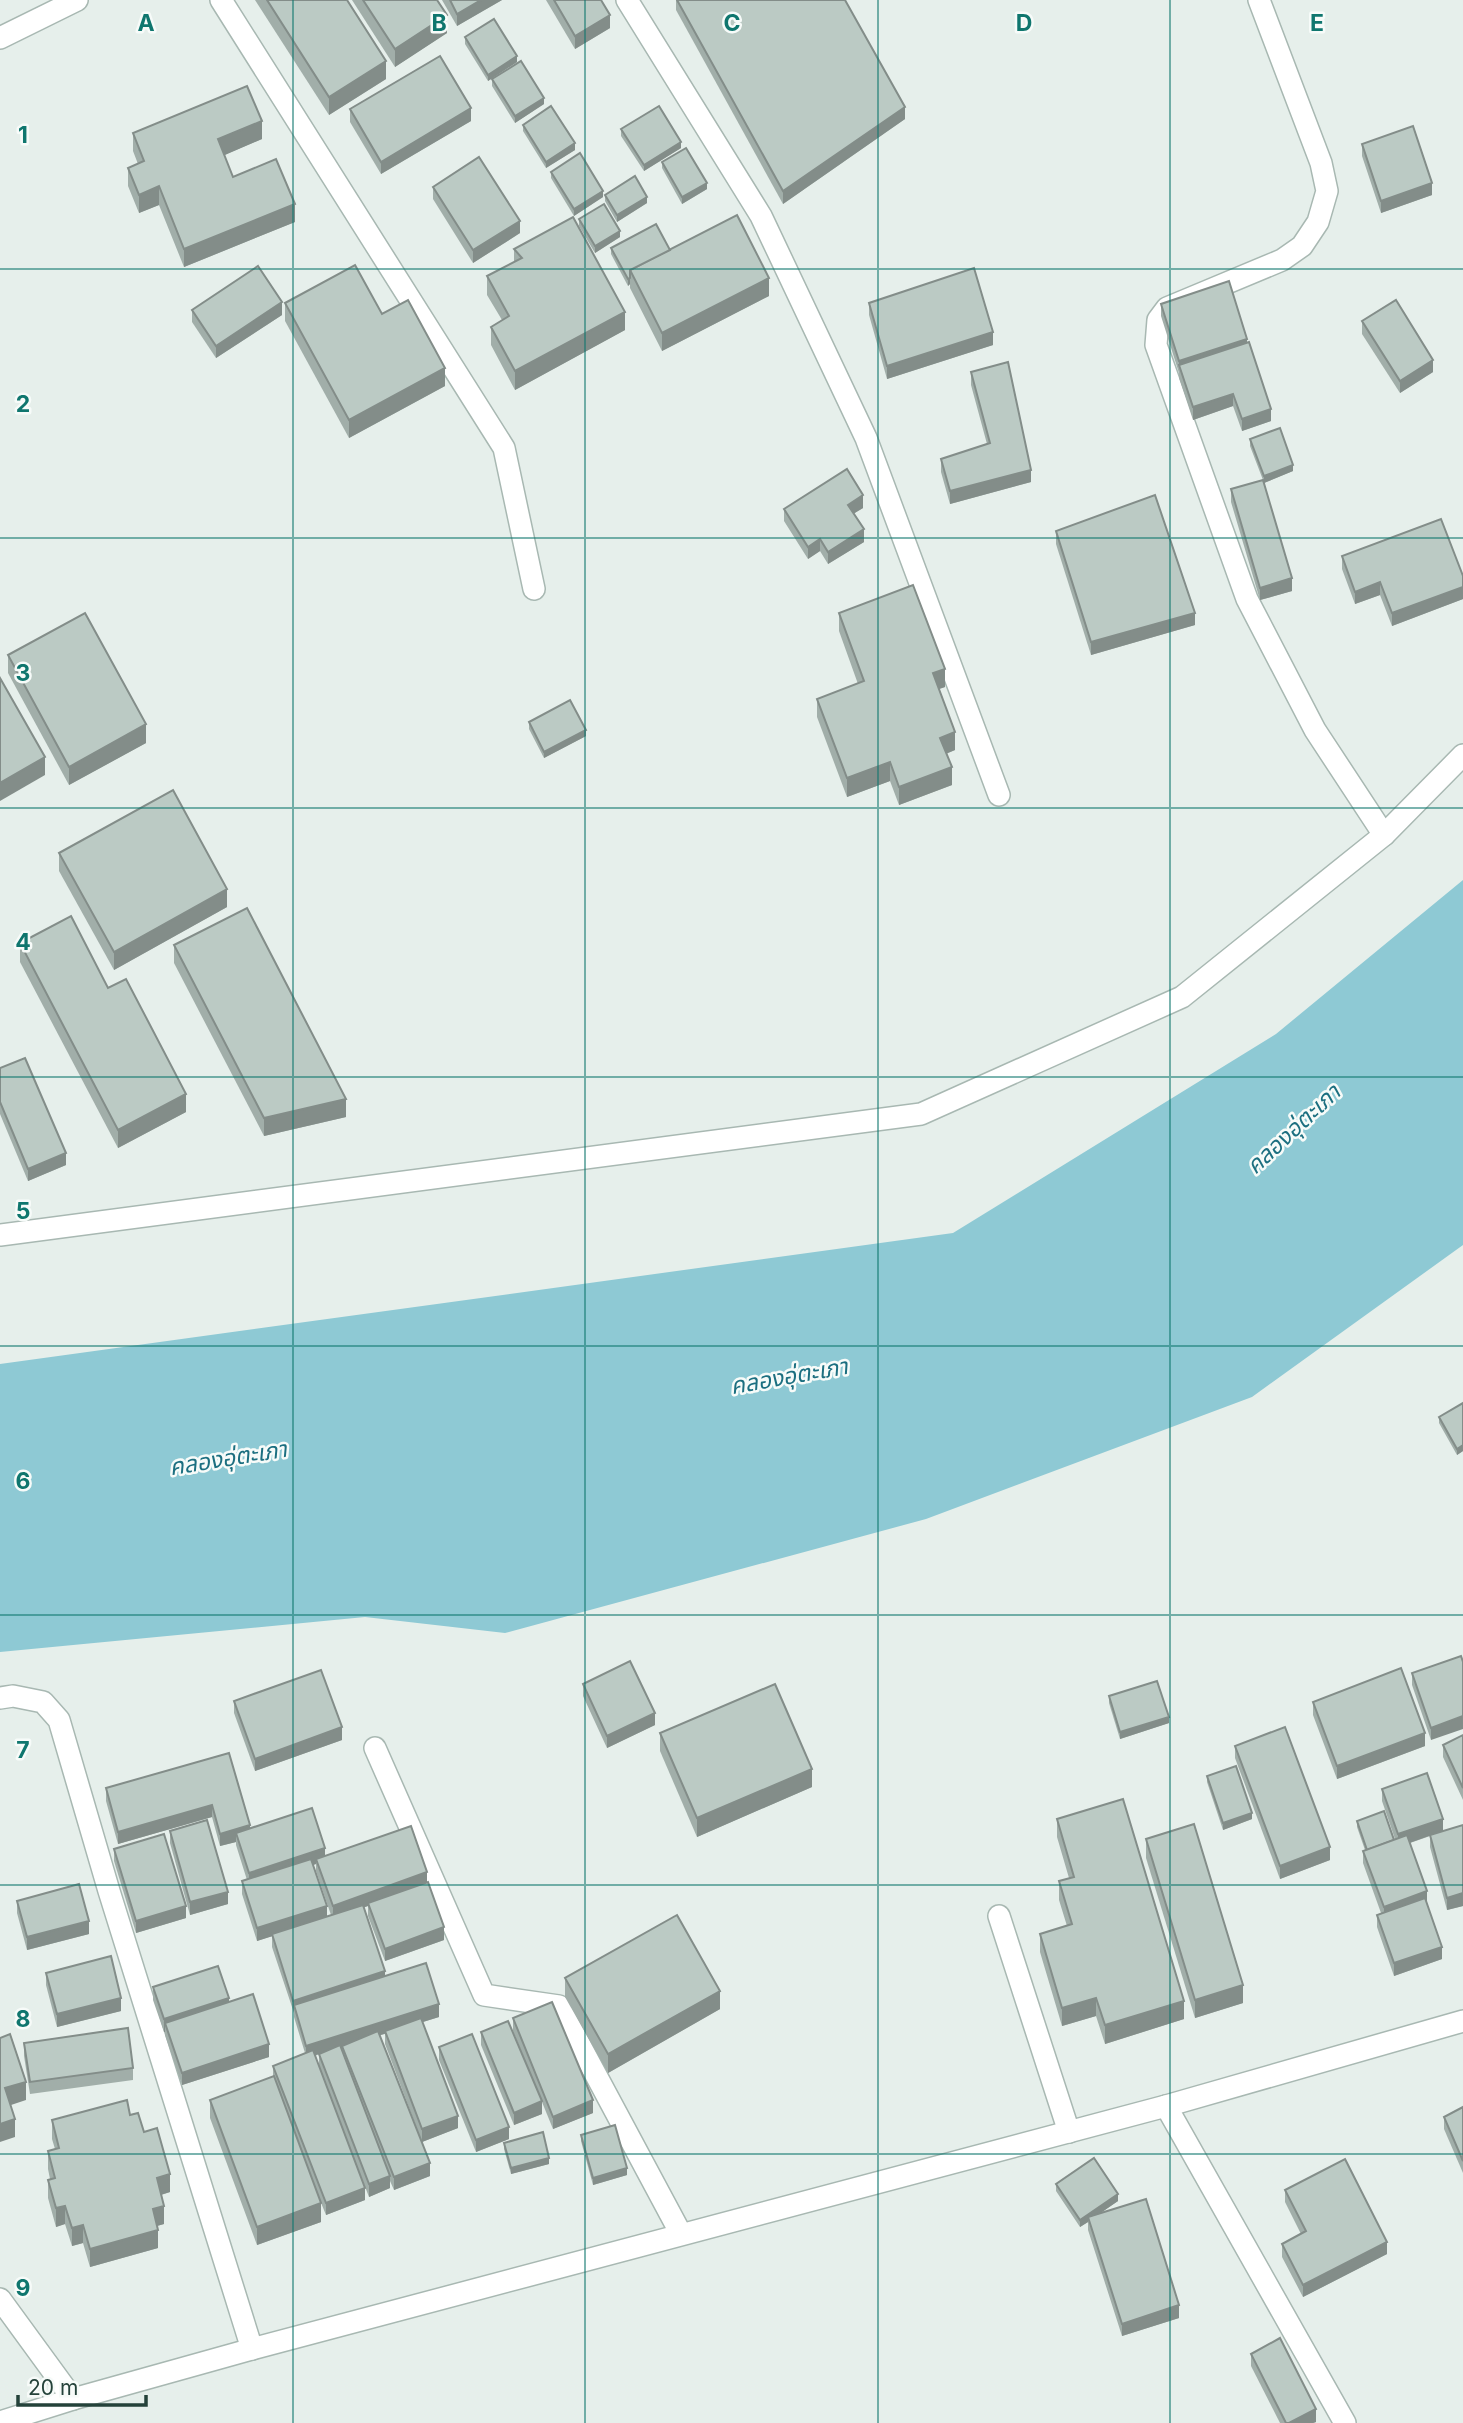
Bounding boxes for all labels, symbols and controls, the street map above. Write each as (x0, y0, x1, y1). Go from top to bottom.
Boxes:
text: A (137, 9, 155, 37)
text: B (431, 9, 447, 37)
text: C (723, 9, 741, 37)
text: D (1016, 9, 1032, 37)
text: E (1310, 9, 1324, 37)
text: 1 (18, 121, 28, 149)
text: 2 (16, 390, 30, 418)
text: 3 (16, 659, 30, 687)
text: 4 (15, 928, 31, 956)
water label: คลองอุ่ตะเภา (1240, 1077, 1347, 1180)
text: 5 (16, 1197, 30, 1225)
water label: คลองอุ่ตะเภา (728, 1352, 851, 1400)
water label: คลองอุ่ตะเภา (167, 1435, 290, 1481)
text: 6 (16, 1467, 30, 1495)
text: 7 (16, 1736, 30, 1764)
text: 8 (16, 2005, 30, 2033)
text: 9 (16, 2274, 30, 2302)
scale bar (18, 2364, 145, 2408)
text: 20 m (28, 2375, 78, 2400)

